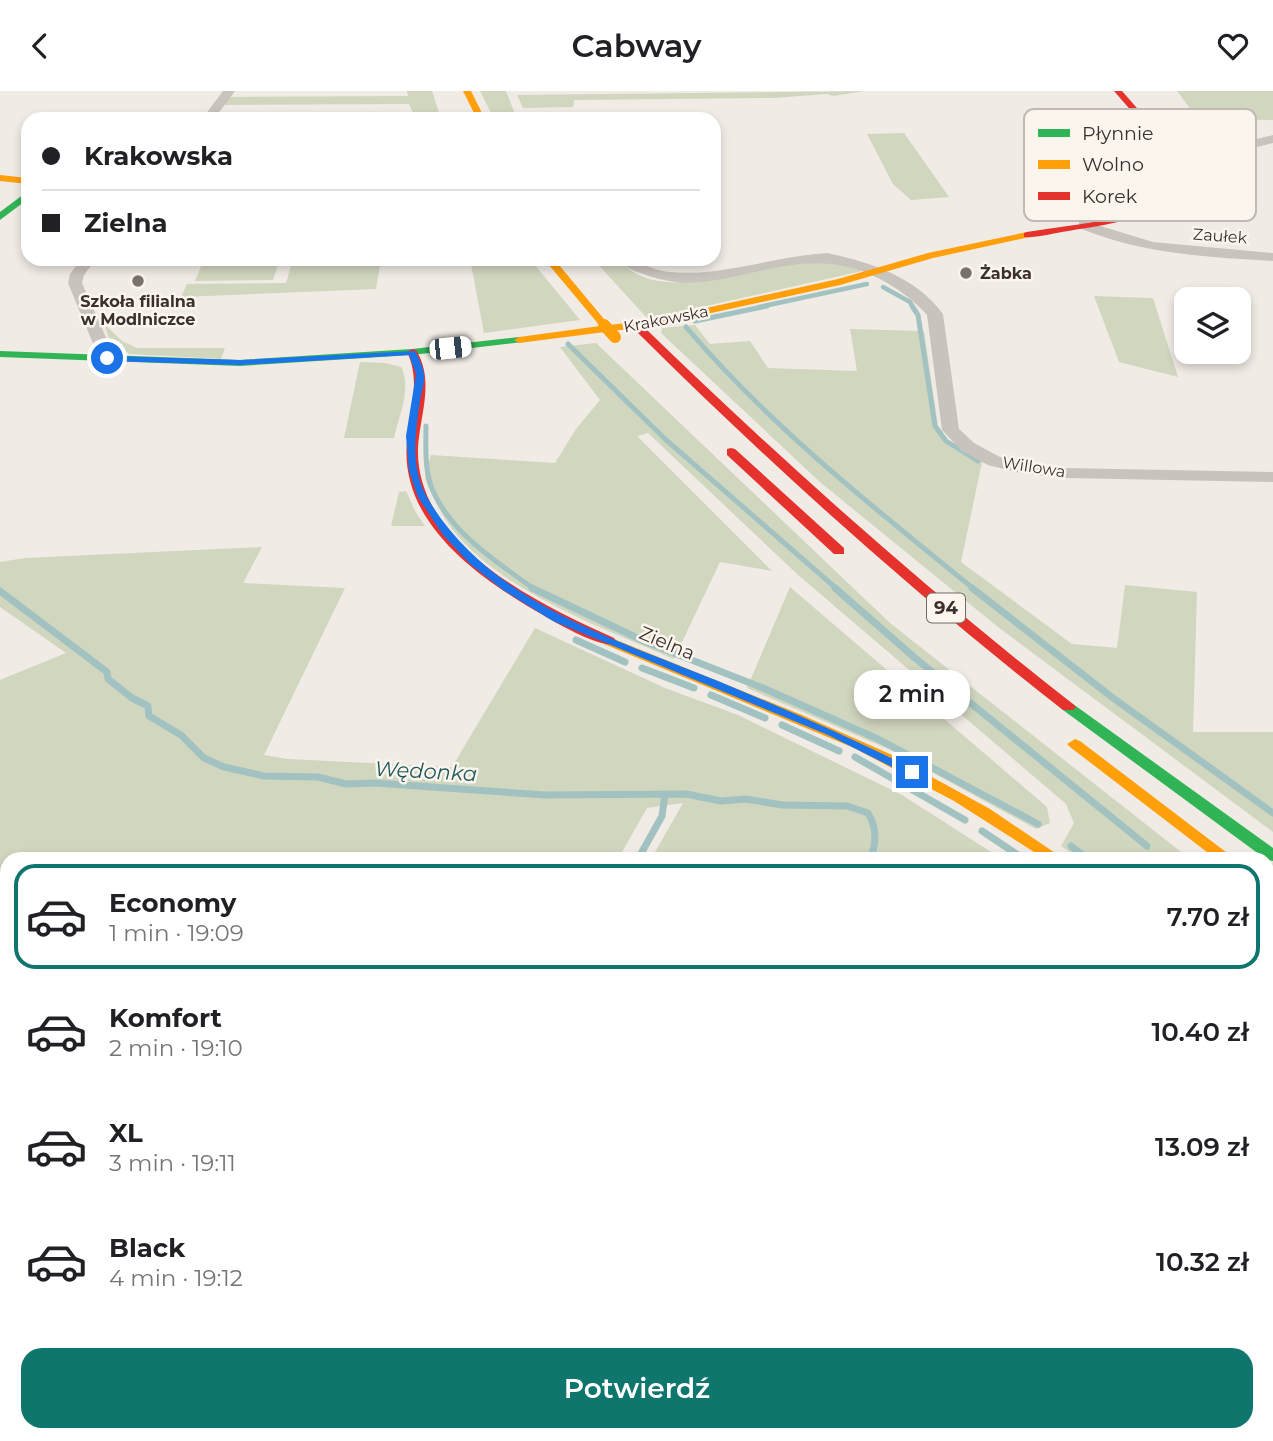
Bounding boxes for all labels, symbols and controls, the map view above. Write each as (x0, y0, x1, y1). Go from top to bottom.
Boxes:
text: Cabway (572, 26, 701, 65)
icon: back (21, 27, 59, 65)
icon: heart (1214, 27, 1252, 65)
legend (1024, 109, 1256, 221)
text: Płynnie (1082, 122, 1153, 145)
text: Krakowska (84, 140, 233, 172)
text: Wolno (1082, 153, 1144, 176)
text: Korek (1082, 185, 1138, 208)
text: Zielna (84, 207, 168, 239)
street label: Zaułek (1192, 225, 1248, 247)
place label: Żabka (980, 264, 1032, 283)
marker: Żabka (958, 265, 974, 281)
marker: Szkoła filialna w Modlniczce (130, 273, 146, 289)
map controls (1174, 287, 1251, 364)
button: layers (1174, 287, 1251, 364)
place label: Szkoła filialna w Modlniczce (80, 292, 196, 329)
street label: Krakowska (622, 301, 710, 337)
car (429, 335, 472, 361)
route start (91, 342, 123, 374)
street label: Willowa (1001, 453, 1067, 481)
road number: 94 (927, 594, 965, 623)
street label: Zielna (636, 621, 698, 665)
callout: 2 min (854, 671, 970, 719)
text: 2 min (879, 680, 945, 708)
water label: Wędonka (374, 756, 478, 786)
route end (896, 756, 928, 788)
icon: car (25, 885, 88, 948)
text: Economy (109, 887, 236, 919)
text: 7.70 zł (1167, 901, 1249, 933)
text: 1 min · 19:09 (109, 919, 244, 947)
icon: car (25, 1000, 88, 1063)
text: Komfort (109, 1002, 222, 1034)
text: 10.40 zł (1151, 1016, 1249, 1048)
text: 2 min · 19:10 (109, 1034, 243, 1062)
icon: car (25, 1115, 88, 1178)
text: XL (109, 1117, 143, 1149)
text: 13.09 zł (1155, 1131, 1249, 1163)
text: 3 min · 19:11 (109, 1149, 236, 1177)
icon: car (25, 1230, 88, 1293)
text: Black (109, 1232, 185, 1264)
text: 10.32 zł (1156, 1246, 1249, 1278)
text: 4 min · 19:12 (109, 1264, 243, 1292)
button: Potwierdź (21, 1348, 1253, 1428)

